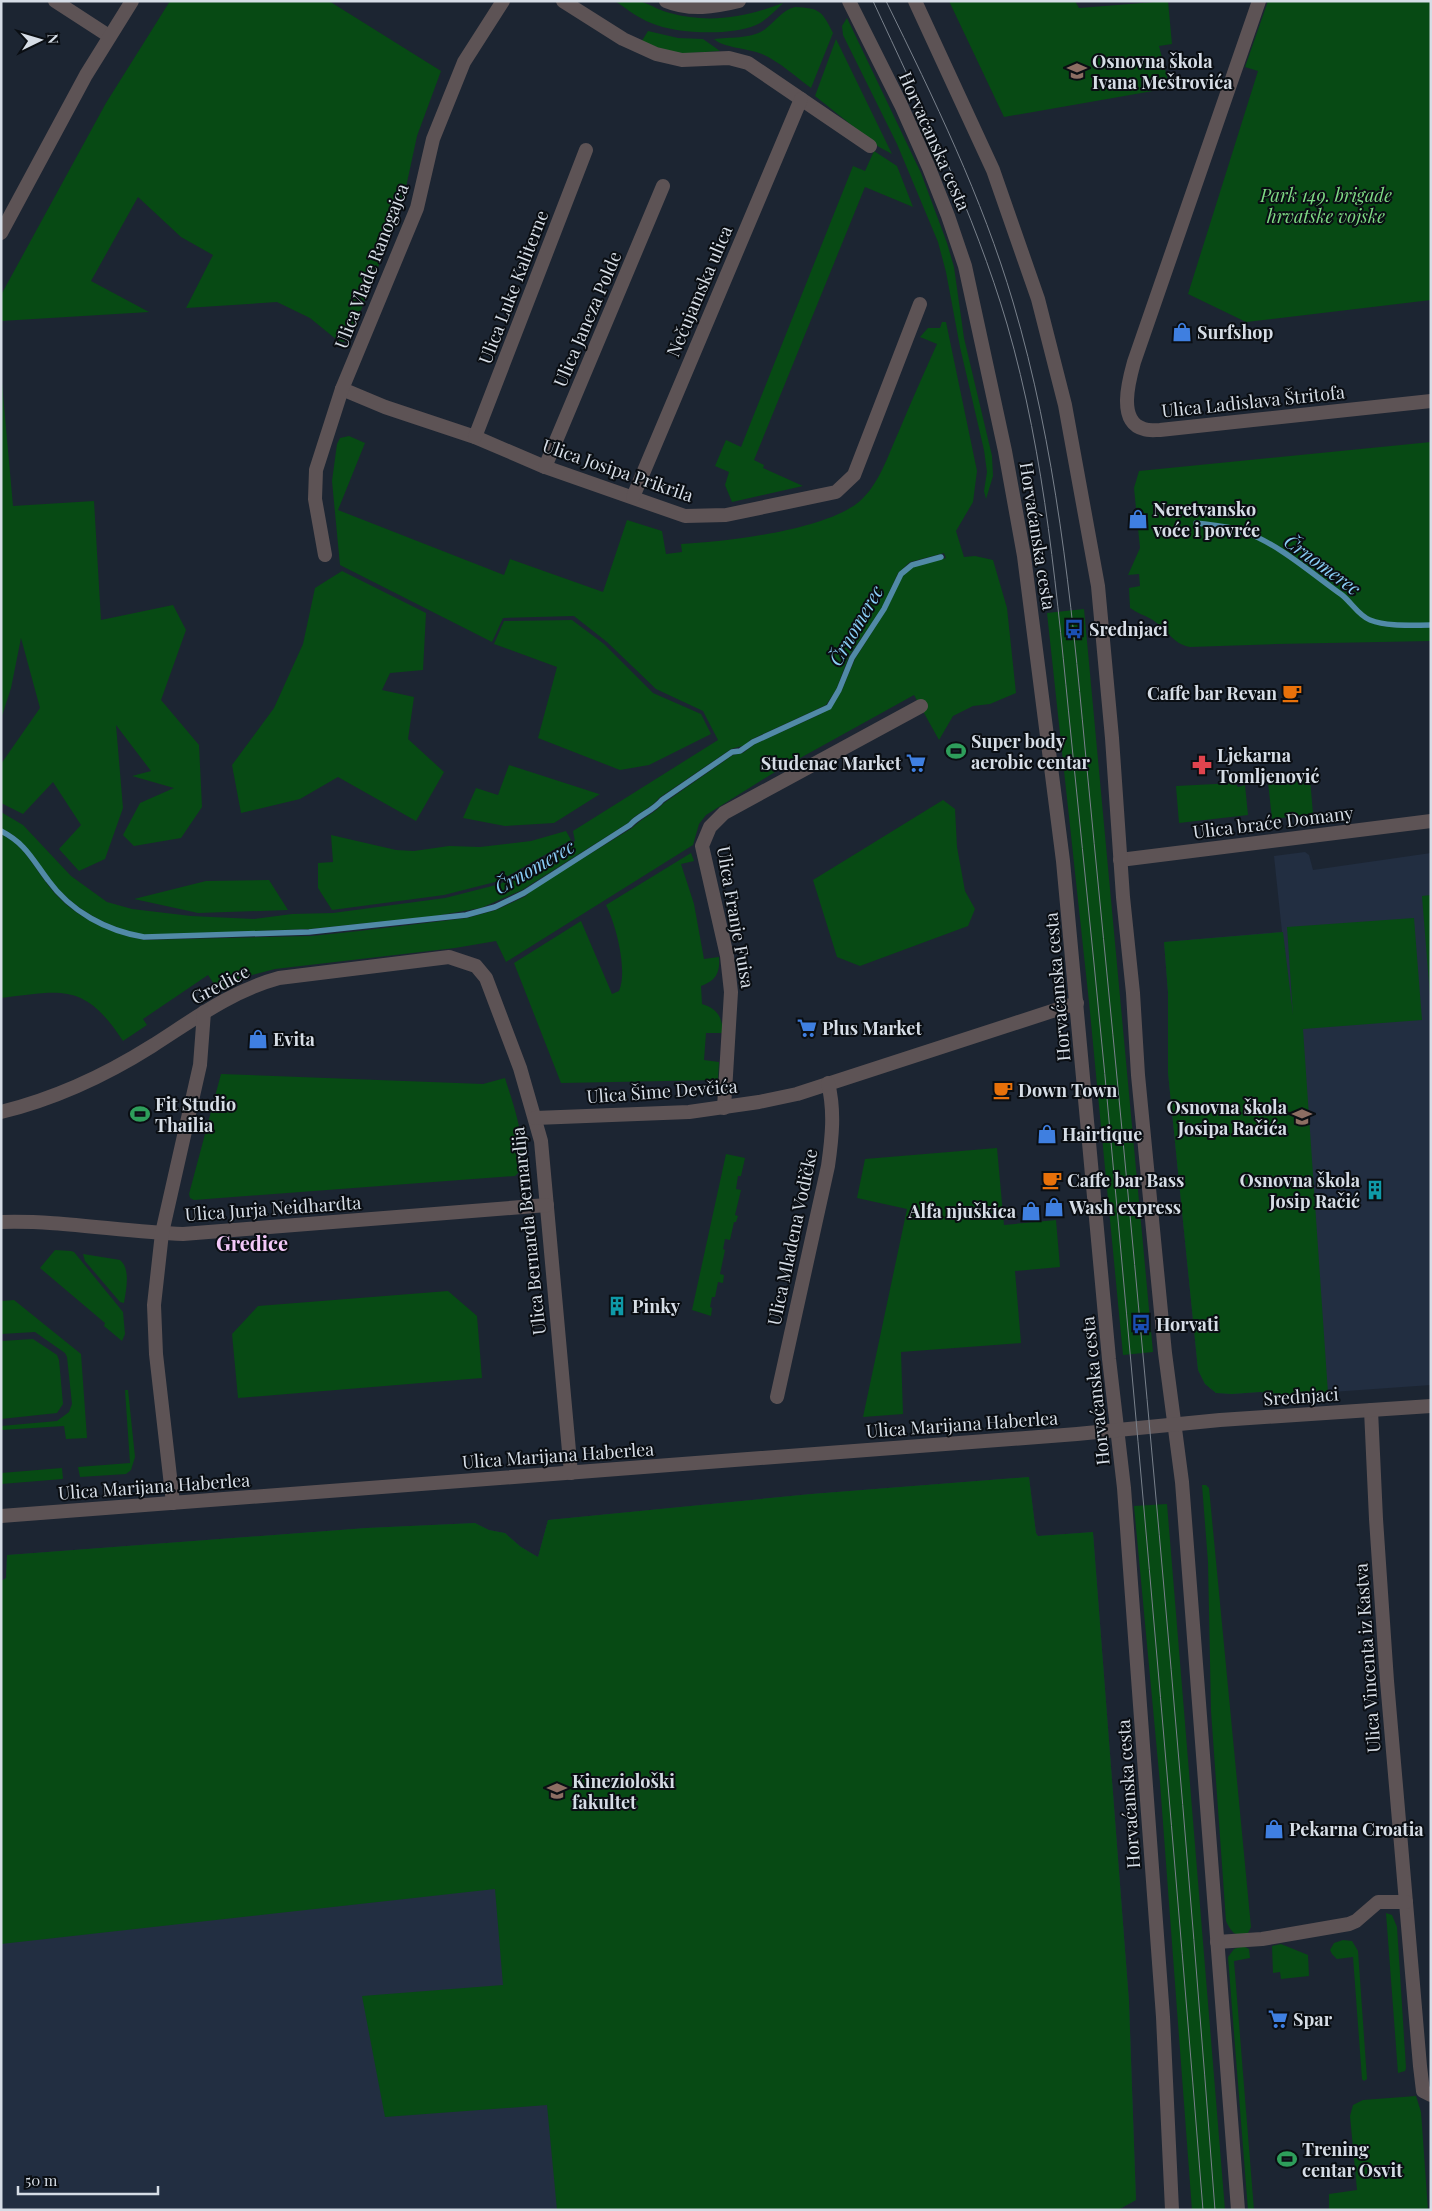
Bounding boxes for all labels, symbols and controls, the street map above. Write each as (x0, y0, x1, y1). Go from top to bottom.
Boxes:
north arrow (15, 15, 65, 65)
text: N (44, 33, 63, 45)
place label: Osnovna škola Ivana Meštrovića (1092, 49, 1233, 94)
school or university icon: Osnovna škola Ivana Meštrovića (1066, 60, 1088, 82)
street label: Horvaćanska cesta (894, 68, 976, 214)
street label: Ulica Vlade Ranogajca (328, 180, 414, 352)
park label: Park 149. brigade hrvatske vojske (1259, 183, 1392, 228)
street label: Ulica Luke Kaliterne (473, 207, 553, 367)
street label: Nečujamska ulica (661, 222, 737, 360)
street label: Ulica Janeza Polde (548, 248, 626, 390)
place label: Surfshop (1197, 320, 1274, 344)
shop icon: Surfshop (1171, 321, 1193, 343)
street label: Ulica Ladislava Štritofa (1160, 379, 1346, 423)
street label: Ulica Josipa Prikrila (539, 433, 697, 507)
street label: Horvaćanska cesta (1014, 460, 1062, 612)
place label: Neretvansko voće i povrće (1152, 497, 1260, 542)
shop icon: Neretvansko voće i povrće (1127, 508, 1149, 530)
water label: Črnomerec (1279, 527, 1367, 601)
water label: Črnomerec (822, 579, 889, 670)
place label: Srednjaci (1089, 617, 1168, 641)
bus stop icon: Srednjaci (1063, 618, 1085, 640)
place label: Caffe bar Revan (1147, 681, 1277, 705)
cafe icon: Caffe bar Revan (1281, 682, 1303, 704)
place label: Super body aerobic centar (971, 729, 1091, 774)
sports icon: Super body aerobic centar (945, 740, 967, 762)
place label: Ljekarna Tomljenović (1217, 743, 1319, 788)
place label: Studenac Market (761, 751, 902, 775)
supermarket icon: Studenac Market (905, 752, 927, 774)
pharmacy icon: Ljekarna Tomljenović (1191, 754, 1213, 776)
street label: Ulica braće Domany (1191, 800, 1355, 844)
water label: Črnomerec (489, 832, 580, 899)
street label: Ulica Franje Fuisa (712, 844, 760, 990)
street label: Horvaćanska cesta (1039, 911, 1075, 1063)
street label: Gredice (187, 959, 253, 1009)
place label: Plus Market (822, 1016, 922, 1040)
supermarket icon: Plus Market (796, 1017, 818, 1039)
place label: Evita (273, 1027, 315, 1051)
shop icon: Evita (247, 1028, 269, 1050)
street label: Ulica Šime Devčića (586, 1074, 738, 1108)
place label: Down Town (1018, 1078, 1117, 1102)
cafe icon: Down Town (992, 1079, 1014, 1101)
place label: Fit Studio Thailia (155, 1092, 236, 1137)
place label: Osnovna škola Josipa Račića (1166, 1095, 1288, 1140)
sports icon: Fit Studio Thailia (129, 1103, 151, 1125)
school or university icon: Osnovna škola Josipa Račića (1291, 1106, 1313, 1128)
place label: Hairtique (1062, 1122, 1142, 1146)
shop icon: Hairtique (1036, 1123, 1058, 1145)
street label: Ulica Bernarda Bernardija (505, 1126, 551, 1336)
street label: Ulica Mladena Vodičke (762, 1146, 822, 1328)
place label: Caffe bar Bass (1067, 1168, 1184, 1192)
place label: Osnovna škola Josip Račić (1239, 1168, 1361, 1213)
cafe icon: Caffe bar Bass (1041, 1169, 1063, 1191)
building icon: Osnovna škola Josip Račić (1364, 1179, 1386, 1201)
street label: Ulica Jurja Neidhardta (184, 1190, 362, 1226)
place label: Wash express (1068, 1195, 1181, 1219)
shop icon: Wash express (1043, 1196, 1065, 1218)
place label: Alfa njuškica (908, 1199, 1017, 1223)
shop icon: Alfa njuškica (1020, 1200, 1042, 1222)
district label: Gredice (216, 1229, 288, 1256)
place label: Pinky (632, 1294, 681, 1318)
building icon: Pinky (606, 1295, 628, 1317)
place label: Horvati (1156, 1312, 1219, 1336)
bus stop icon: Horvati (1130, 1313, 1152, 1335)
street label: Horvaćanska cesta (1075, 1315, 1115, 1467)
street label: Srednjaci (1263, 1381, 1339, 1411)
street label: Ulica Marijana Haberlea (865, 1405, 1059, 1443)
street label: Ulica Marijana Haberlea (461, 1436, 655, 1474)
street label: Ulica Marijana Haberlea (57, 1467, 251, 1505)
street label: Ulica Vincenta iz Kastva (1348, 1562, 1386, 1754)
street label: Horvaćanska cesta (1111, 1719, 1145, 1869)
place label: Kineziološki fakultet (572, 1769, 675, 1814)
school or university icon: Kineziološki fakultet (546, 1780, 568, 1802)
place label: Pekarna Croatia (1289, 1817, 1424, 1841)
shop icon: Pekarna Croatia (1263, 1818, 1285, 1840)
place label: Spar (1293, 2007, 1333, 2031)
supermarket icon: Spar (1267, 2008, 1289, 2030)
place label: Trening centar Osvit (1302, 2137, 1403, 2182)
sports icon: Trening centar Osvit (1276, 2148, 1298, 2170)
scale bar (18, 2164, 158, 2196)
text: 50 m (25, 2170, 58, 2190)

